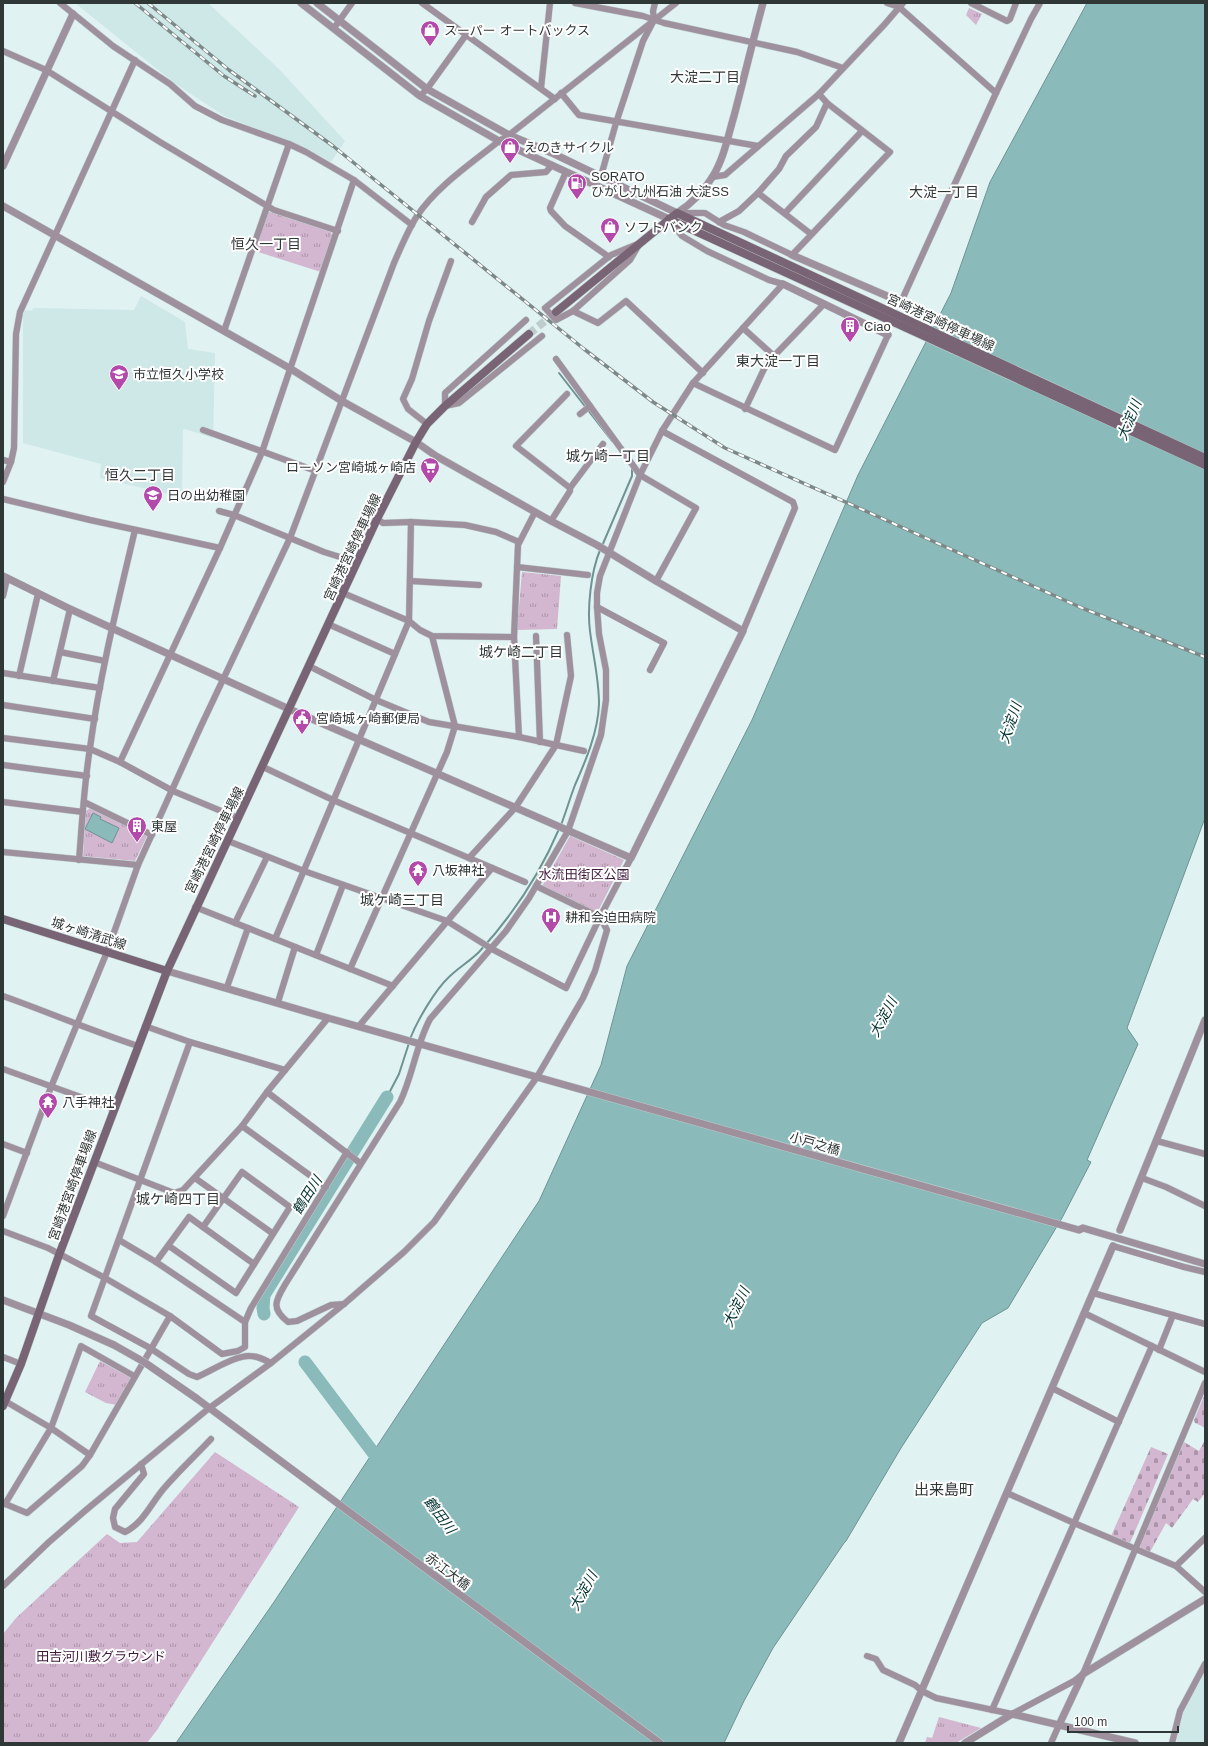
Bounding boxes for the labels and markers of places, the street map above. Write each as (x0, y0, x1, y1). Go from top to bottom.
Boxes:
shop icon: スーパー オートバックス (419, 19, 441, 47)
place label: スーパー オートバックス (444, 23, 590, 38)
shop icon: えのきサイクル (499, 136, 521, 164)
place label: えのきサイクル (524, 140, 614, 155)
place label: SORATO ひがし九州石油 大淀SS (591, 169, 729, 199)
fuel station icon: SORATO ひがし九州石油 大淀SS (566, 172, 588, 200)
shop icon: ソフトバンク (599, 216, 621, 244)
place label: ソフトバンク (624, 220, 703, 235)
building icon: Ciao (839, 315, 861, 343)
place label: Ciao (864, 319, 891, 334)
school or university icon: 市立恒久小学校 (108, 363, 130, 391)
place label: 市立恒久小学校 (133, 367, 224, 382)
supermarket icon: ローソン宮崎城ヶ崎店 (419, 456, 441, 484)
place label: ローソン宮崎城ヶ崎店 (286, 460, 416, 475)
school or university icon: 日の出幼稚園 (142, 484, 164, 512)
place label: 日の出幼稚園 (167, 488, 245, 503)
public building icon: 宮崎城ヶ崎郵便局 (291, 707, 313, 735)
place label: 宮崎城ヶ崎郵便局 (316, 711, 420, 726)
building icon: 東屋 (126, 815, 148, 843)
place label: 東屋 (151, 819, 177, 834)
temple icon: 八坂神社 (407, 859, 429, 887)
place label: 八坂神社 (432, 863, 484, 878)
hospital icon: 耕和会迫田病院 (540, 906, 562, 934)
place label: 耕和会迫田病院 (565, 910, 656, 925)
temple icon: 八手神社 (37, 1091, 59, 1119)
place label: 八手神社 (62, 1095, 114, 1110)

